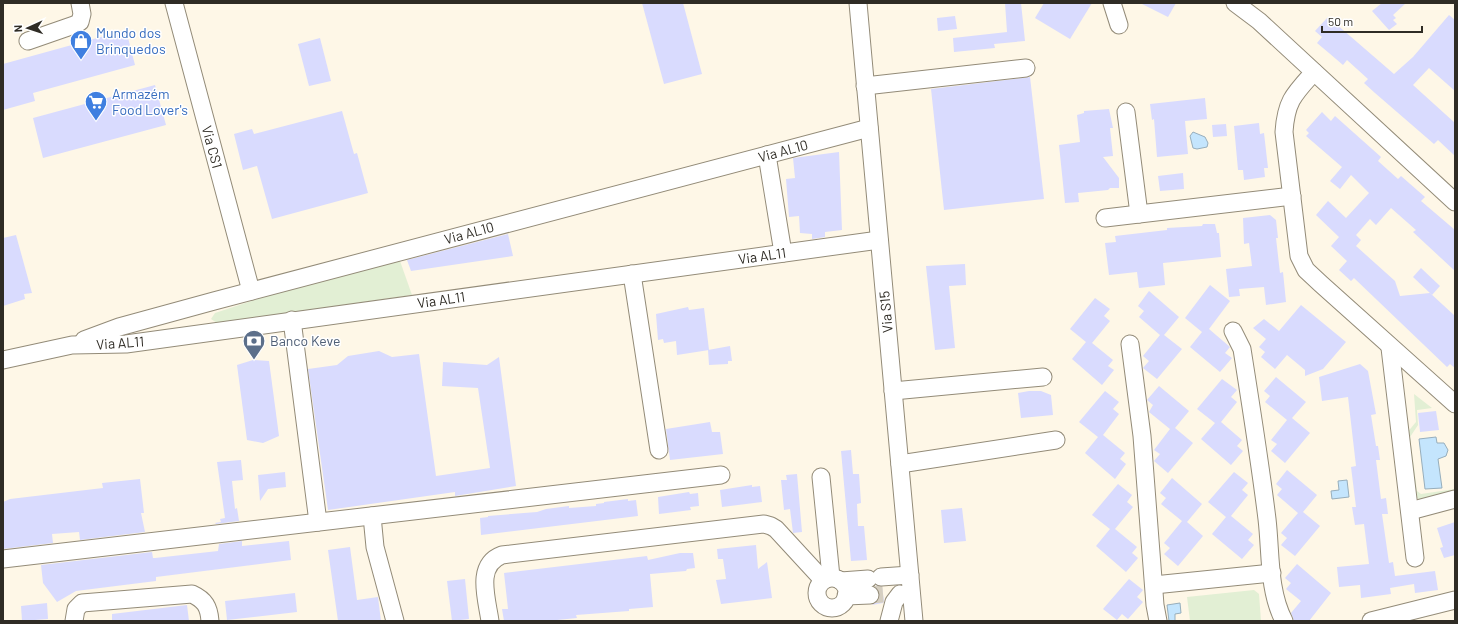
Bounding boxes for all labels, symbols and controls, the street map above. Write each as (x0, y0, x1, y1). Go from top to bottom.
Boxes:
north arrow (8, 8, 48, 48)
scale bar (1322, 8, 1422, 34)
text: 50 m (1328, 14, 1353, 28)
place label: Mundo dos Brinquedos (96, 24, 166, 57)
text: N (11, 25, 24, 33)
shop icon: Mundo dos Brinquedos (68, 28, 94, 61)
place label: Armazém Food Lover's (112, 85, 188, 118)
supermarket icon: Armazém Food Lover's (83, 89, 109, 122)
street label: Via CS1 (199, 124, 226, 170)
street label: Via AL10 (756, 136, 810, 165)
street label: Via AL10 (442, 218, 496, 247)
street label: Via AL11 (737, 244, 787, 267)
street label: Via AL11 (416, 288, 466, 311)
street label: Via S15 (875, 290, 896, 334)
bank icon: Banco Keve (241, 328, 267, 361)
street label: Via AL11 (95, 332, 145, 353)
place label: Banco Keve (270, 332, 340, 349)

